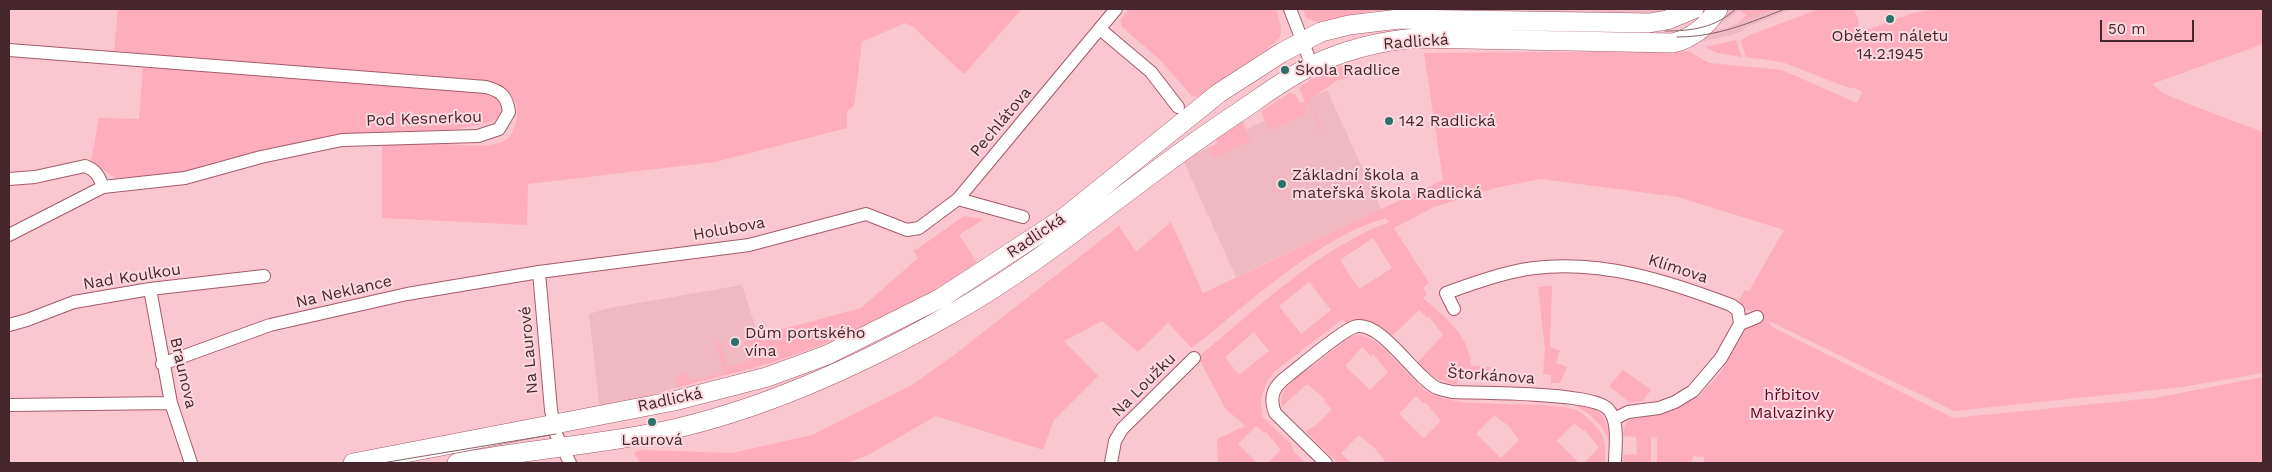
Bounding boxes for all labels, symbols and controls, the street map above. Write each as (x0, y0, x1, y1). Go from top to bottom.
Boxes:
scale bar (2102, 10, 2196, 42)
marker: Obětem náletu 14.2.1945 (1884, 13, 1896, 25)
text: 50 m (2108, 20, 2145, 38)
place label: Obětem náletu 14.2.1945 (1832, 26, 1948, 64)
street label: Radlická (1383, 30, 1449, 54)
place label: Škola Radlice (1295, 60, 1400, 80)
marker: Škola Radlice (1279, 64, 1291, 76)
street label: Pechlátova (966, 83, 1036, 161)
street label: Pod Kesnerkou (366, 107, 482, 131)
place label: 142 Radlická (1399, 111, 1496, 131)
marker: 142 Radlická (1383, 115, 1395, 127)
place label: Základní škola a mateřská škola Radlická (1292, 165, 1482, 203)
marker: Základní škola a mateřská škola Radlická (1276, 178, 1288, 190)
street label: Radlická (1003, 210, 1069, 262)
street label: Holubova (691, 213, 767, 245)
street label: Klímova (1646, 250, 1710, 288)
street label: Nad Koulkou (82, 260, 182, 294)
street label: Na Neklance (294, 272, 394, 312)
street label: Na Laurové (516, 305, 542, 395)
place label: Dům portského vína (745, 323, 865, 361)
street label: Braunova (166, 336, 200, 410)
marker: Dům portského vína (729, 336, 741, 348)
street label: Na Loužku (1108, 349, 1180, 421)
street label: Štorkánova (1447, 363, 1535, 389)
street label: Radlická (636, 384, 704, 416)
park label: hřbitov Malvazinky (1750, 385, 1834, 423)
marker: Laurová (646, 416, 658, 428)
place label: Laurová (621, 430, 683, 450)

